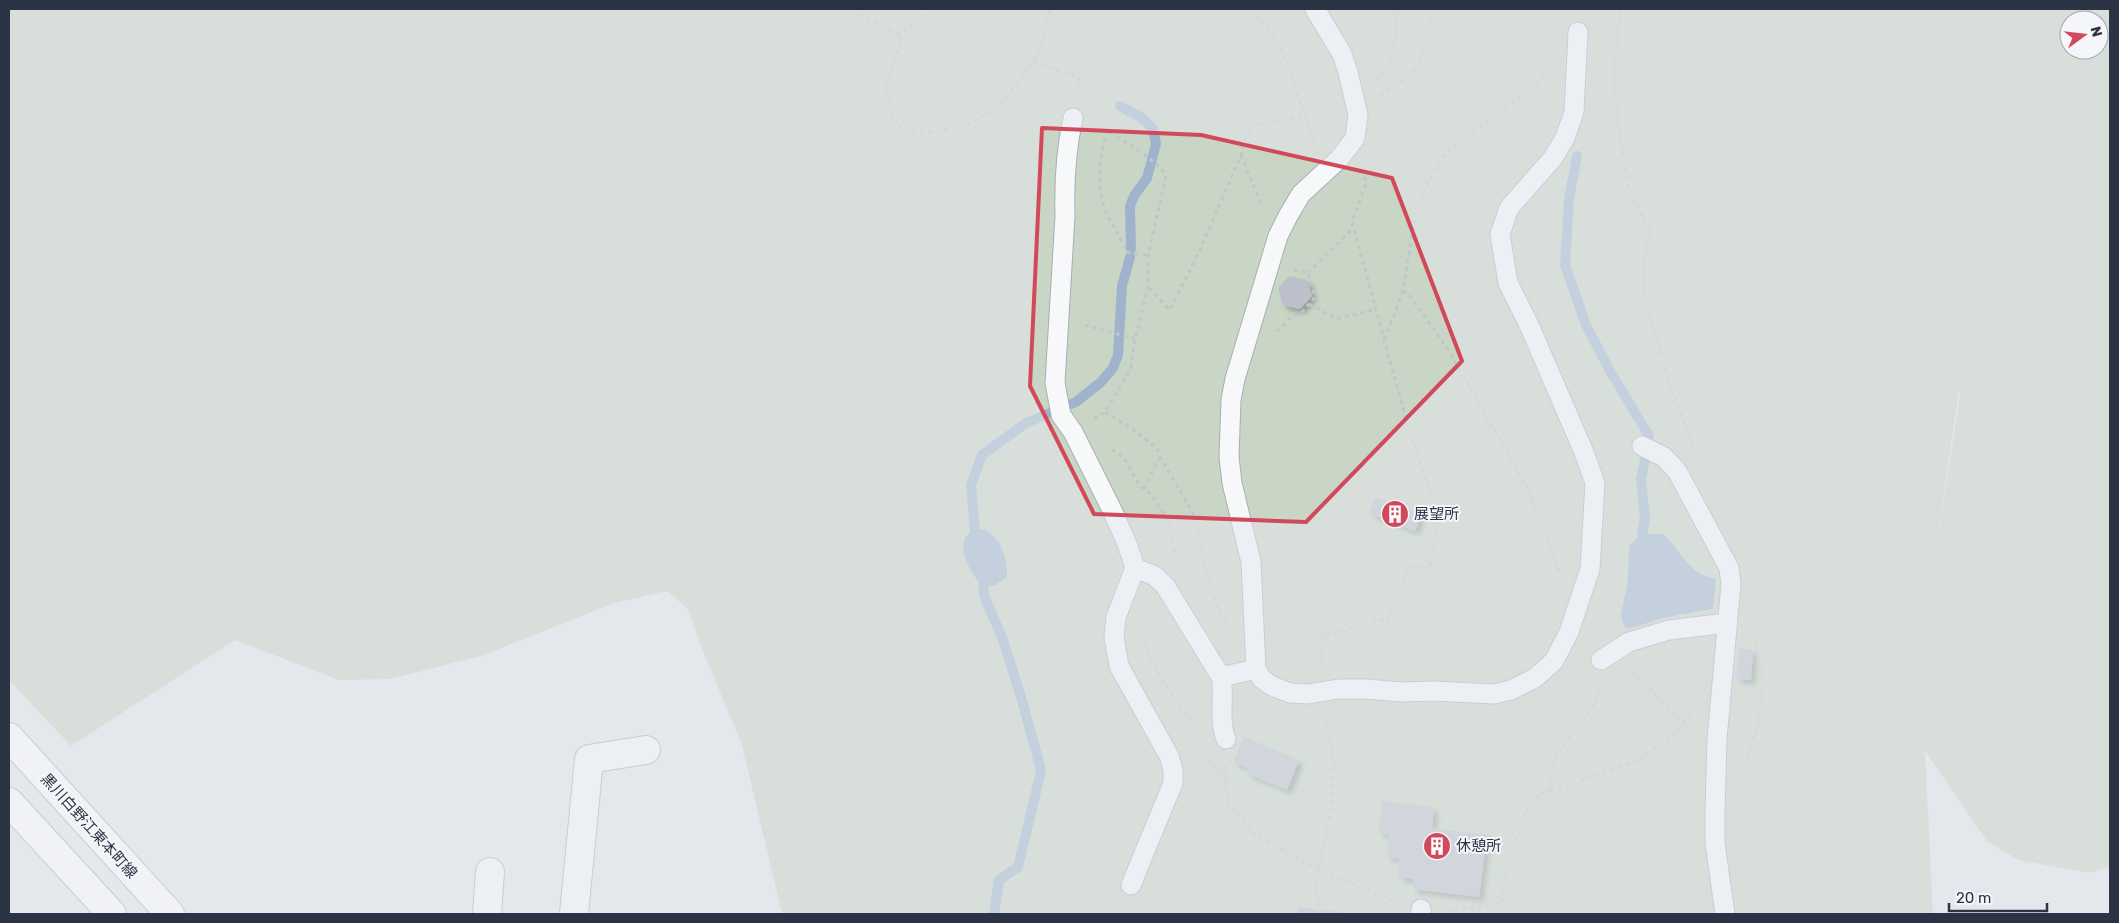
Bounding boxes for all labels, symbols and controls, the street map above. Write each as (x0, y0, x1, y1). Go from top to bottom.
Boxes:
north arrow (2059, 10, 2109, 60)
text: N (2087, 25, 2106, 39)
building icon: 展望所 (1380, 499, 1410, 529)
place label: 展望所 (1414, 505, 1459, 523)
street label: 黒川白野江東本町線 (37, 770, 141, 882)
building icon: 休憩所 (1422, 831, 1452, 861)
place label: 休憩所 (1456, 837, 1501, 855)
scale bar (1949, 880, 2046, 912)
text: 20 m (1956, 889, 1991, 907)

